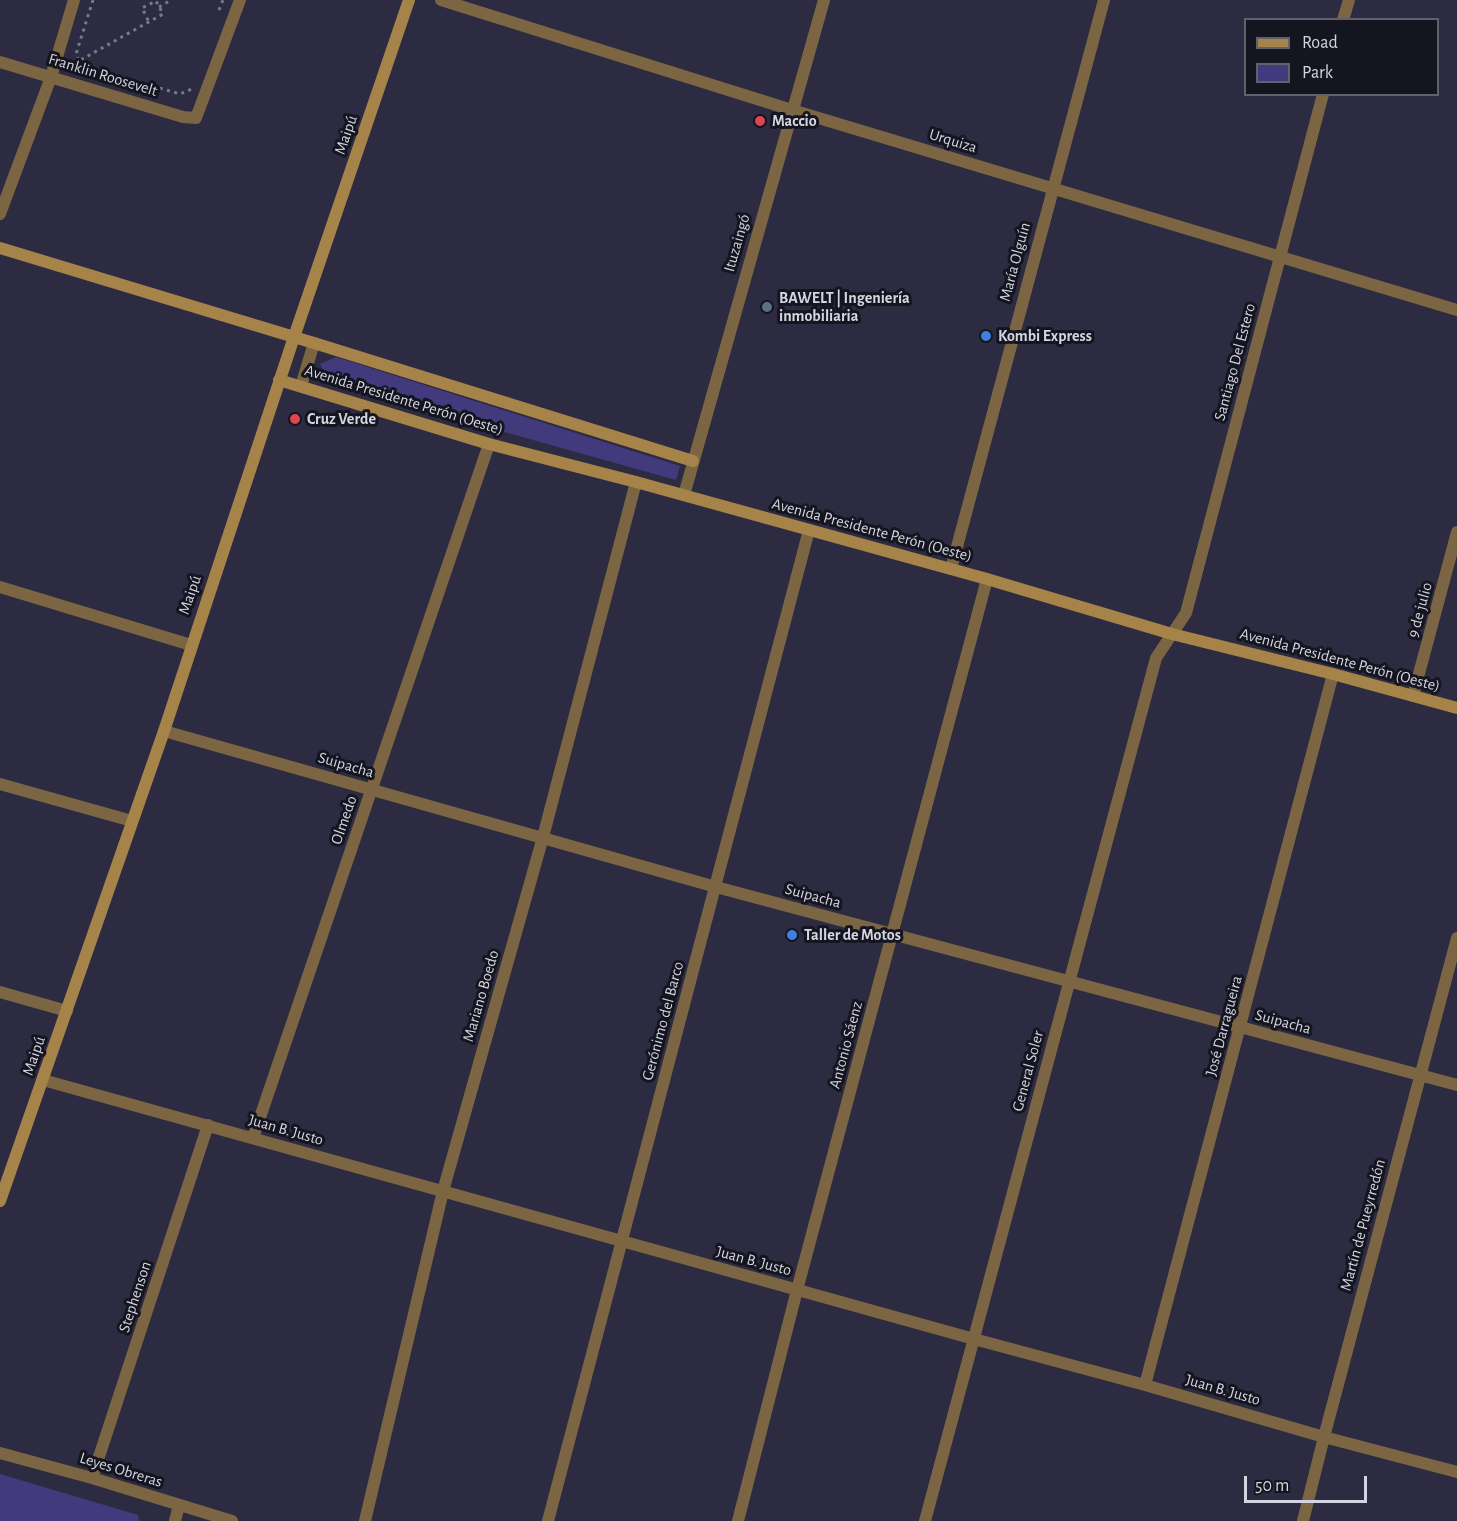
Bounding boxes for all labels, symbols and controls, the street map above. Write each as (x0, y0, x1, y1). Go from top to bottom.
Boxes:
legend (1244, 18, 1439, 96)
text: Road (1302, 34, 1338, 52)
street label: Franklin Roosevelt (46, 49, 160, 101)
text: Park (1302, 64, 1333, 82)
place label: Maccio (772, 111, 817, 131)
street label: Maipú (330, 113, 362, 157)
marker: Maccio (753, 114, 767, 128)
street label: Urquiza (927, 125, 979, 157)
street label: Ituzaingó (720, 212, 754, 274)
street label: María Olguín (995, 220, 1035, 304)
place label: BAWELT | Ingeniería inmobiliaria (779, 288, 910, 326)
marker: BAWELT | Ingeniería inmobiliaria (760, 300, 774, 314)
street label: Santiago Del Estero (1210, 301, 1260, 423)
place label: Kombi Express (998, 326, 1092, 346)
marker: Kombi Express (979, 329, 993, 343)
street label: Avenida Presidente Perón (Oeste) (302, 361, 506, 439)
place label: Cruz Verde (307, 409, 376, 429)
marker: Cruz Verde (288, 412, 302, 426)
street label: Avenida Presidente Perón (Oeste) (770, 494, 974, 566)
street label: Maipú (174, 573, 206, 617)
street label: 9 de julio (1403, 580, 1437, 640)
street label: Avenida Presidente Perón (Oeste) (1238, 624, 1442, 696)
street label: Suipacha (316, 748, 376, 782)
street label: Olmedo (327, 793, 361, 847)
street label: Suipacha (783, 879, 843, 913)
place label: Taller de Motos (804, 925, 901, 945)
marker: Taller de Motos (785, 928, 799, 942)
street label: Mariano Boedo (459, 948, 503, 1044)
street label: Gerónimo del Barco (638, 960, 688, 1082)
street label: José Darragueira (1201, 974, 1247, 1078)
street label: Antonio Sáenz (825, 999, 867, 1091)
street label: Suipacha (1253, 1005, 1313, 1039)
street label: General Soler (1008, 1028, 1048, 1114)
street label: Maipú (18, 1034, 50, 1078)
street label: Juan B. Justo (246, 1110, 326, 1150)
street label: Martín de Pueyrredón (1336, 1157, 1390, 1293)
street label: Juan B. Justo (714, 1242, 794, 1280)
street label: Stephenson (114, 1259, 156, 1335)
street label: Juan B. Justo (1183, 1370, 1263, 1410)
street label: Leyes Obreras (77, 1448, 165, 1492)
scale bar (1247, 1464, 1370, 1502)
text: 50 m (1255, 1477, 1289, 1495)

